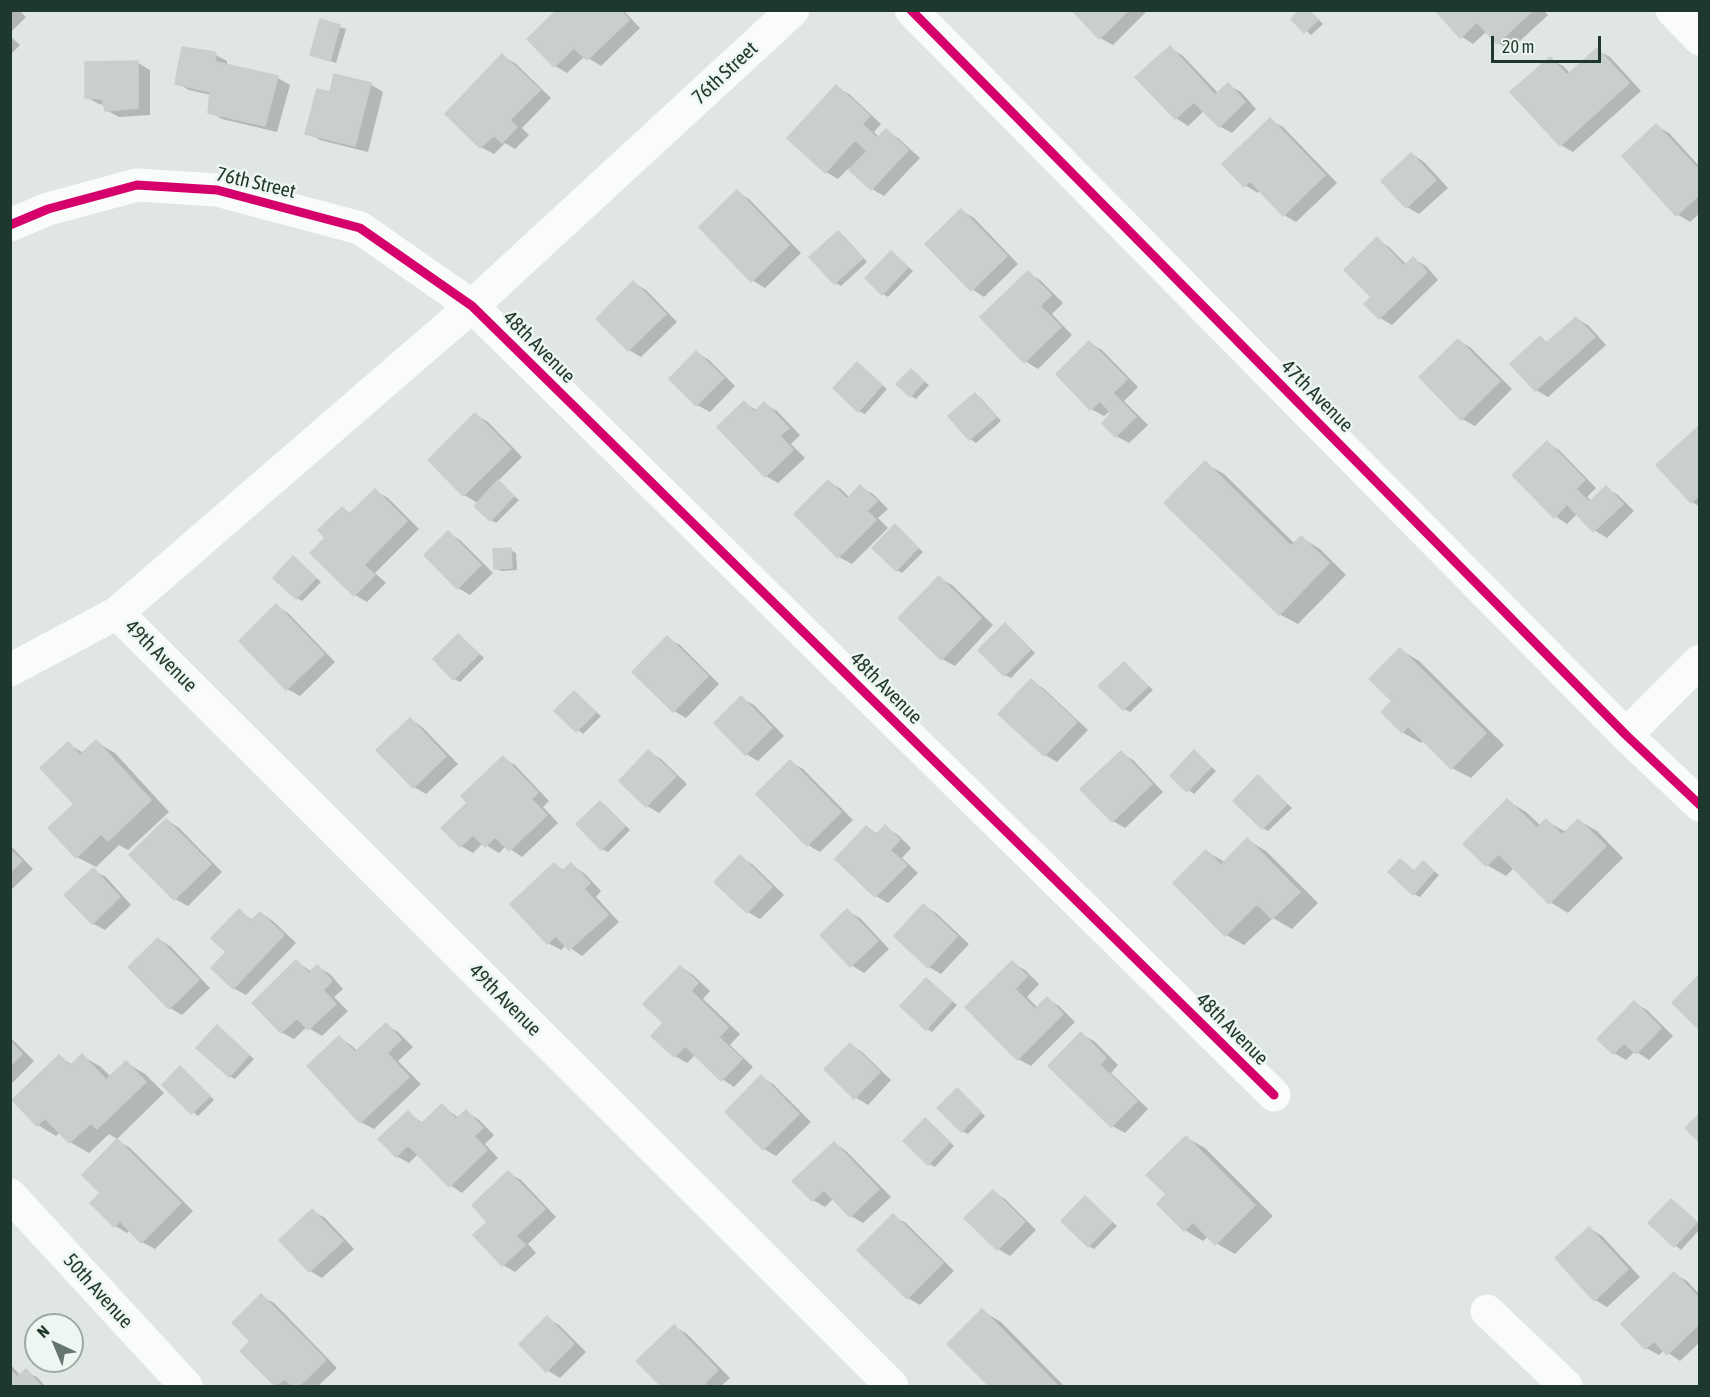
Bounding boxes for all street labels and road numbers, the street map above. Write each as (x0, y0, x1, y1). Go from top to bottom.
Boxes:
street label: 76th Street (687, 37, 763, 109)
street label: 76th Street (214, 162, 298, 204)
street label: 48th Avenue (498, 306, 580, 388)
street label: 47th Avenue (1276, 355, 1358, 437)
street label: 49th Avenue (120, 615, 202, 697)
street label: 48th Avenue (845, 647, 927, 729)
street label: 49th Avenue (464, 959, 546, 1041)
street label: 48th Avenue (1191, 988, 1273, 1070)
street label: 50th Avenue (58, 1249, 138, 1333)

